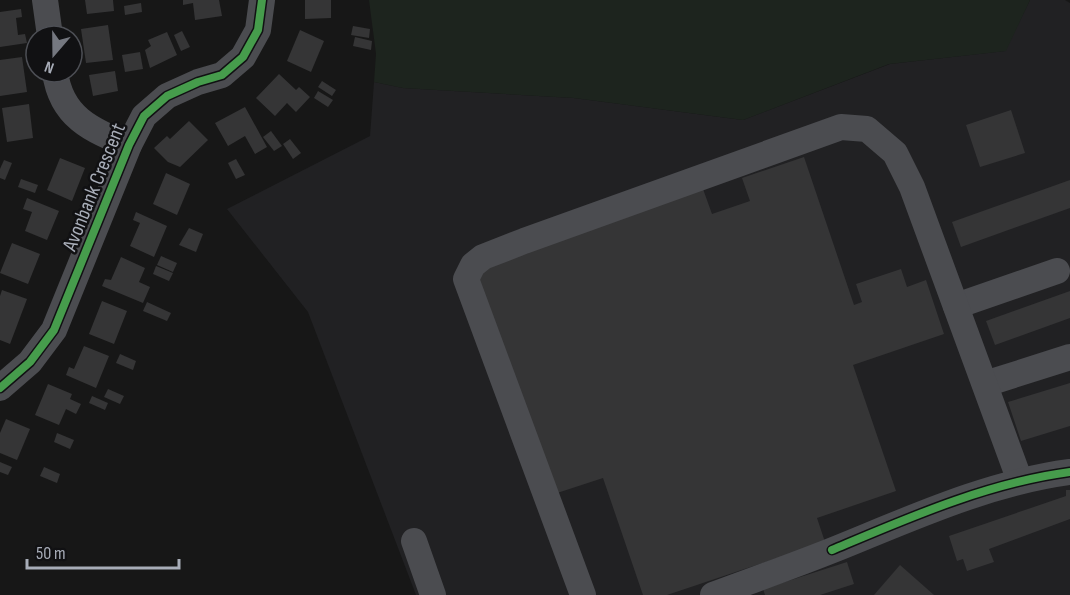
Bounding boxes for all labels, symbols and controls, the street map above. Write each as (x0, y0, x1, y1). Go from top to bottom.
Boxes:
north arrow (24, 24, 84, 84)
text: N (42, 56, 57, 77)
street label: Avonbank Crescent (57, 119, 131, 255)
scale bar (27, 532, 178, 570)
text: 50 m (36, 543, 66, 564)

